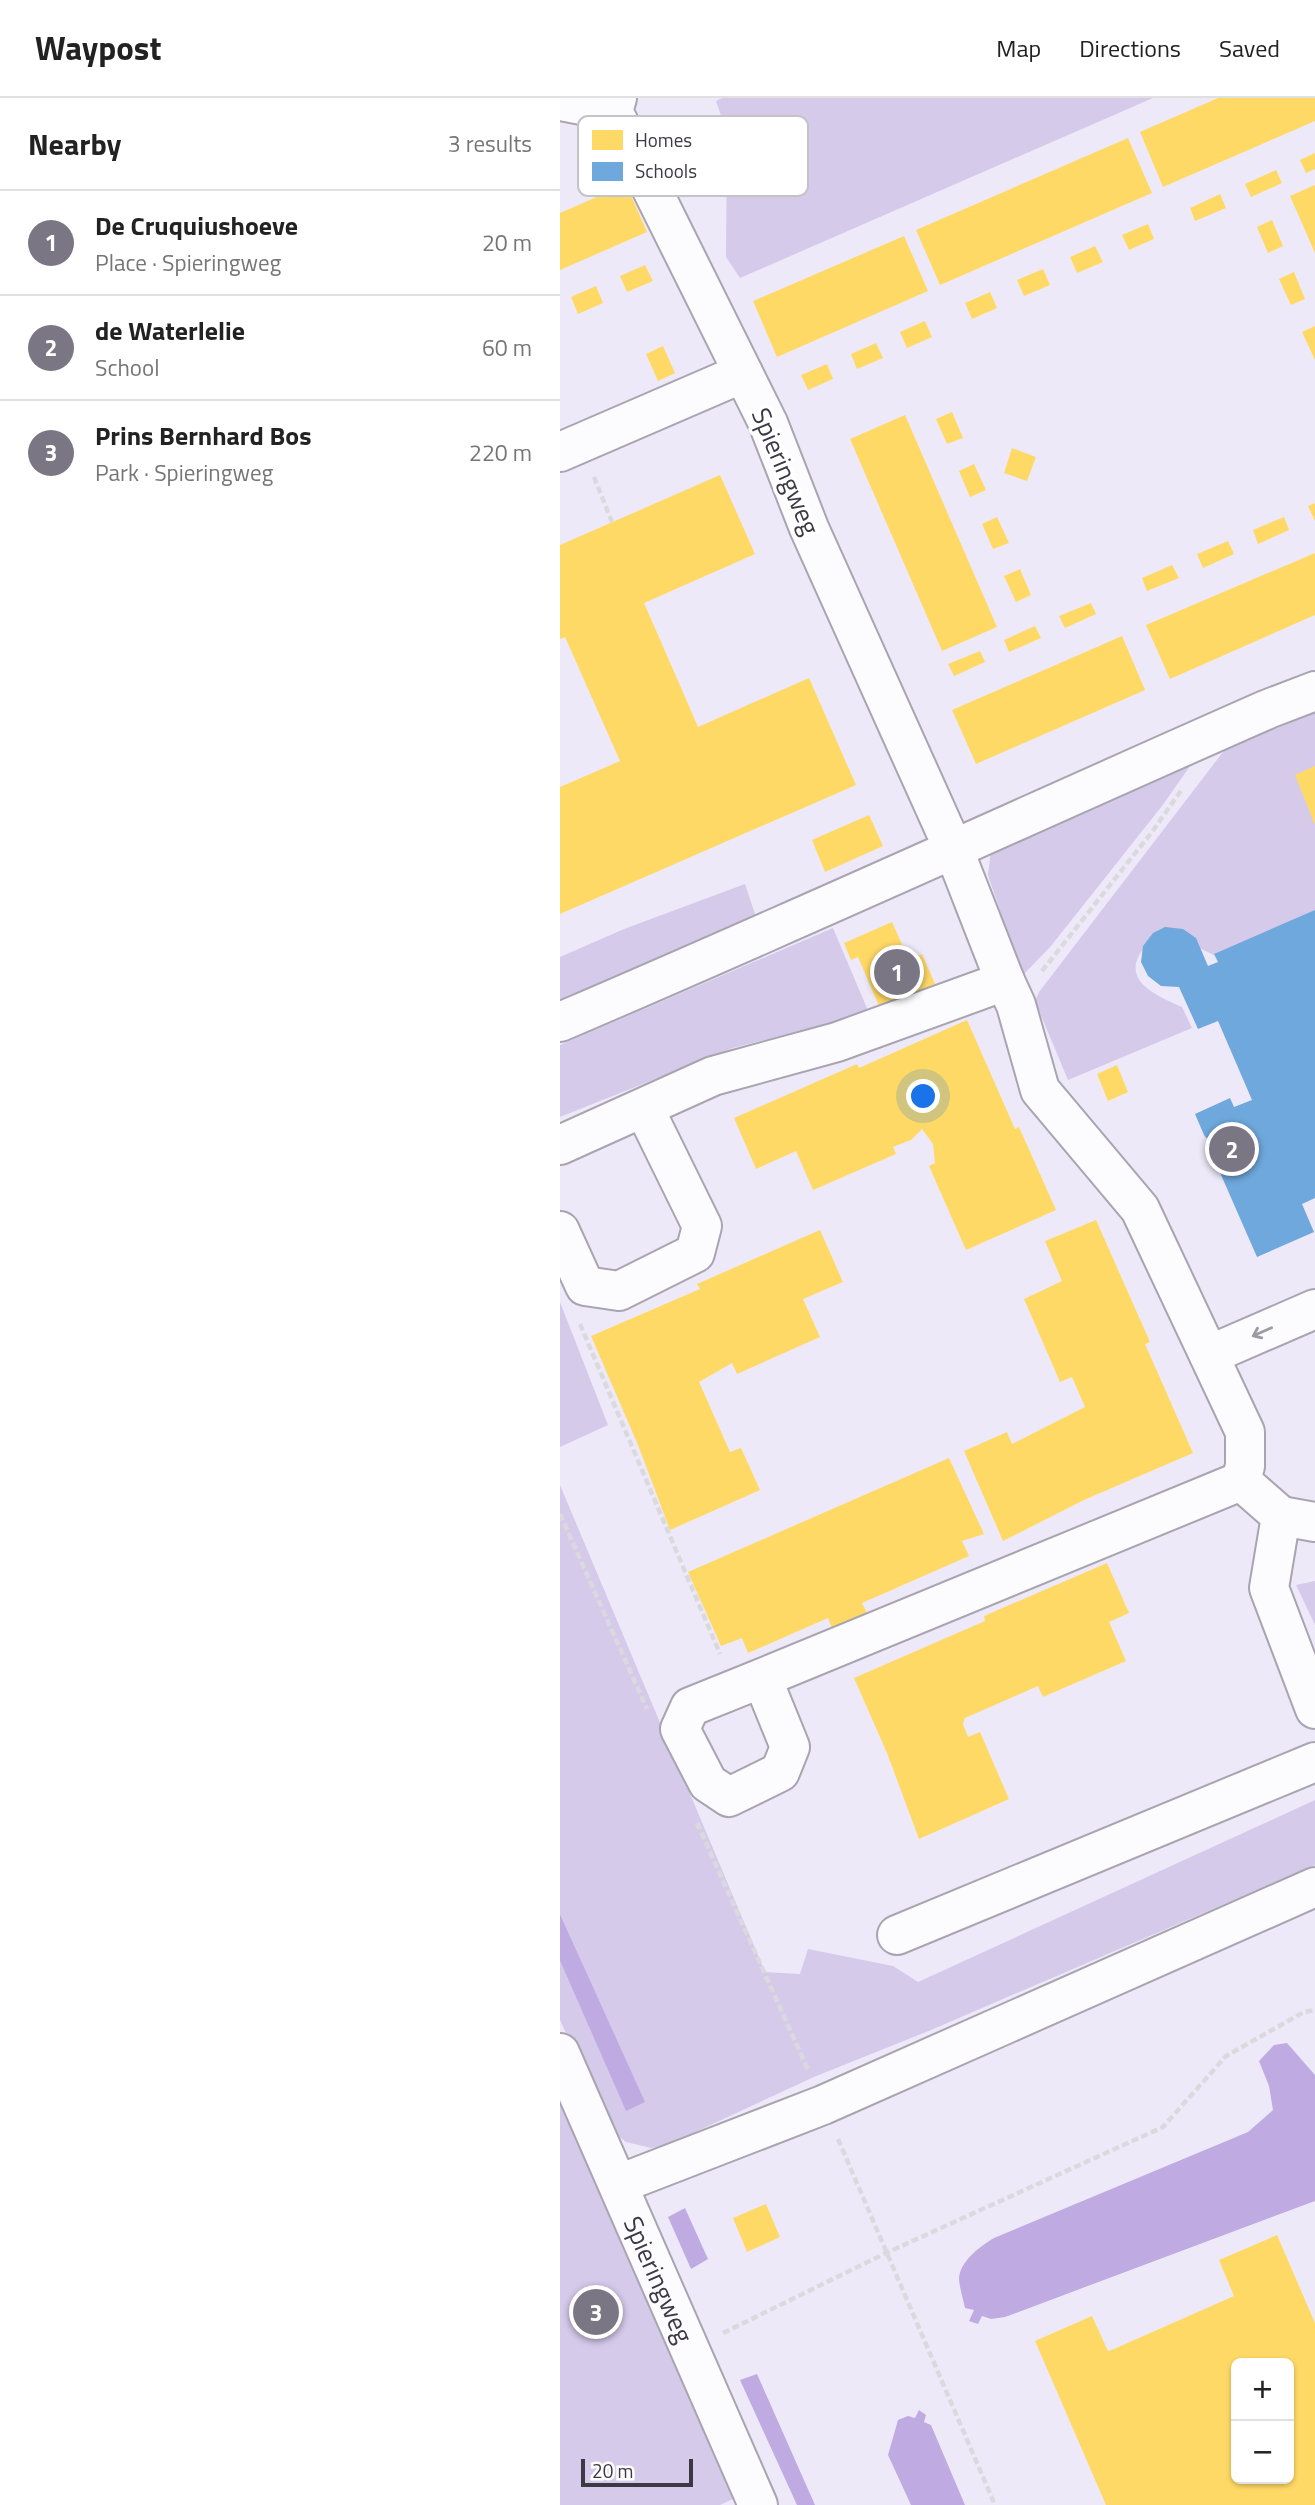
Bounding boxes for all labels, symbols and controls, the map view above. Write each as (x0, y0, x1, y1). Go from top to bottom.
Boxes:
text: Waypost (35, 23, 161, 73)
text: Map (996, 30, 1041, 66)
text: Directions (1079, 30, 1181, 66)
text: Saved (1219, 30, 1280, 66)
legend (578, 116, 808, 196)
text: Nearby (28, 121, 121, 167)
text: Homes (635, 125, 692, 154)
text: 3 results (448, 126, 532, 161)
text: Schools (635, 156, 697, 185)
text: De Cruquiushoeve (95, 206, 298, 245)
text: 1 (45, 225, 57, 260)
text: 20 m (482, 225, 532, 260)
text: Place · Spieringweg (95, 245, 281, 280)
text: de Waterlelie (95, 311, 245, 350)
text: 2 (45, 330, 57, 365)
text: 60 m (482, 330, 532, 365)
text: School (95, 350, 159, 385)
street label: Spieringweg (742, 401, 830, 541)
text: Prins Bernhard Bos (95, 416, 311, 455)
text: 3 (45, 435, 57, 470)
text: 220 m (469, 435, 532, 470)
text: Park · Spieringweg (95, 455, 273, 490)
pin: 1 (874, 946, 920, 998)
your location (906, 1079, 940, 1113)
pin: 2 (1209, 1123, 1255, 1175)
one-way arrow (1252, 1326, 1273, 1339)
street label: Spieringweg (614, 2210, 704, 2349)
pin: 3 (573, 2286, 619, 2338)
map controls (1231, 2358, 1294, 2484)
button: + (1231, 2358, 1294, 2421)
button: − (1231, 2421, 1294, 2484)
scale bar (581, 2456, 693, 2488)
text: 20 m (592, 2456, 633, 2485)

